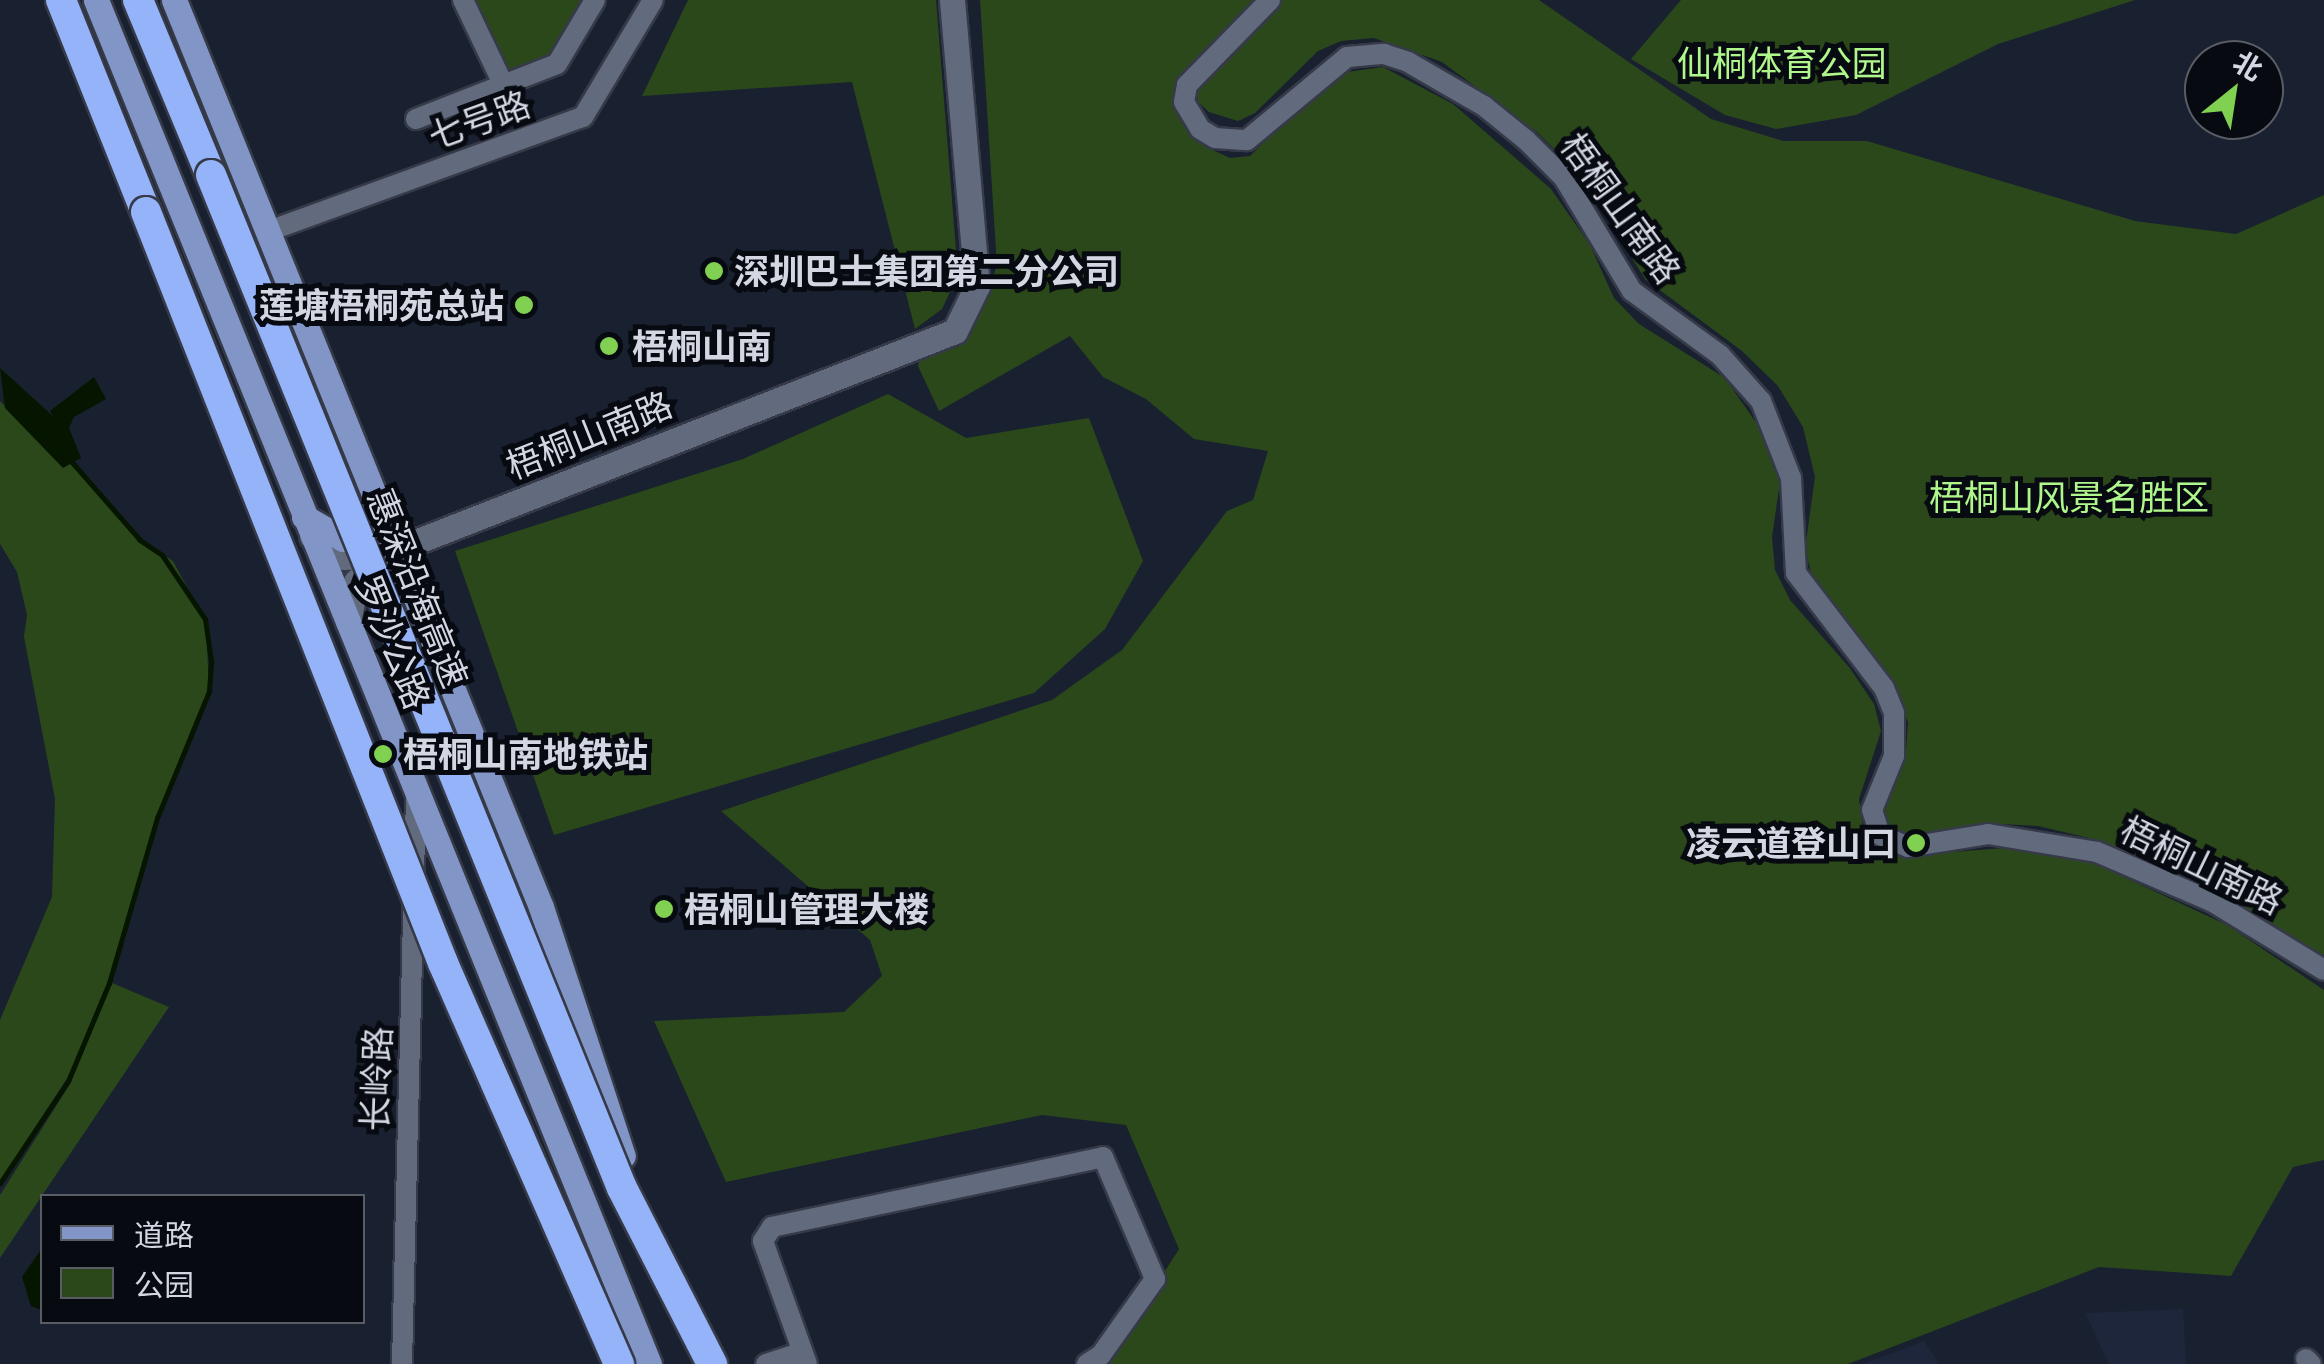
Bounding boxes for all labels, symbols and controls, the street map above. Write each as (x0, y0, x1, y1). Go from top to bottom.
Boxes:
north arrow (2184, 40, 2284, 140)
park label: 仙桐体育公园 (1677, 42, 1887, 84)
text: 北 (2227, 43, 2269, 87)
street label: 七号路 (422, 82, 536, 158)
street label: 梧桐山南路 (1553, 125, 1689, 291)
place label: 深圳巴士集团第二分公司 (734, 250, 1119, 292)
marker: 深圳巴士集团第二分公司 (703, 260, 725, 282)
place label: 莲塘梧桐苑总站 (259, 284, 504, 326)
marker: 莲塘梧桐苑总站 (513, 294, 535, 316)
place label: 梧桐山南 (632, 325, 772, 367)
marker: 梧桐山南 (596, 333, 622, 359)
street label: 梧桐山南路 (500, 383, 678, 487)
park label: 梧桐山风景名胜区 (1929, 476, 2209, 518)
street label: 惠深沿海高速 (359, 483, 477, 693)
street label: 罗沙公路 (347, 569, 439, 715)
place label: 梧桐山南地铁站 (403, 733, 648, 775)
marker: 梧桐山南地铁站 (372, 743, 394, 765)
street label: 梧桐山南路 (2114, 808, 2290, 922)
place label: 凌云道登山口 (1686, 822, 1896, 864)
marker: 凌云道登山口 (1905, 832, 1927, 854)
place label: 梧桐山管理大楼 (684, 888, 929, 930)
marker: 梧桐山管理大楼 (653, 898, 675, 920)
street label: 长岭路 (353, 1026, 399, 1132)
legend (40, 1194, 365, 1324)
text: 道路 (134, 1216, 194, 1254)
text: 公园 (134, 1266, 194, 1304)

